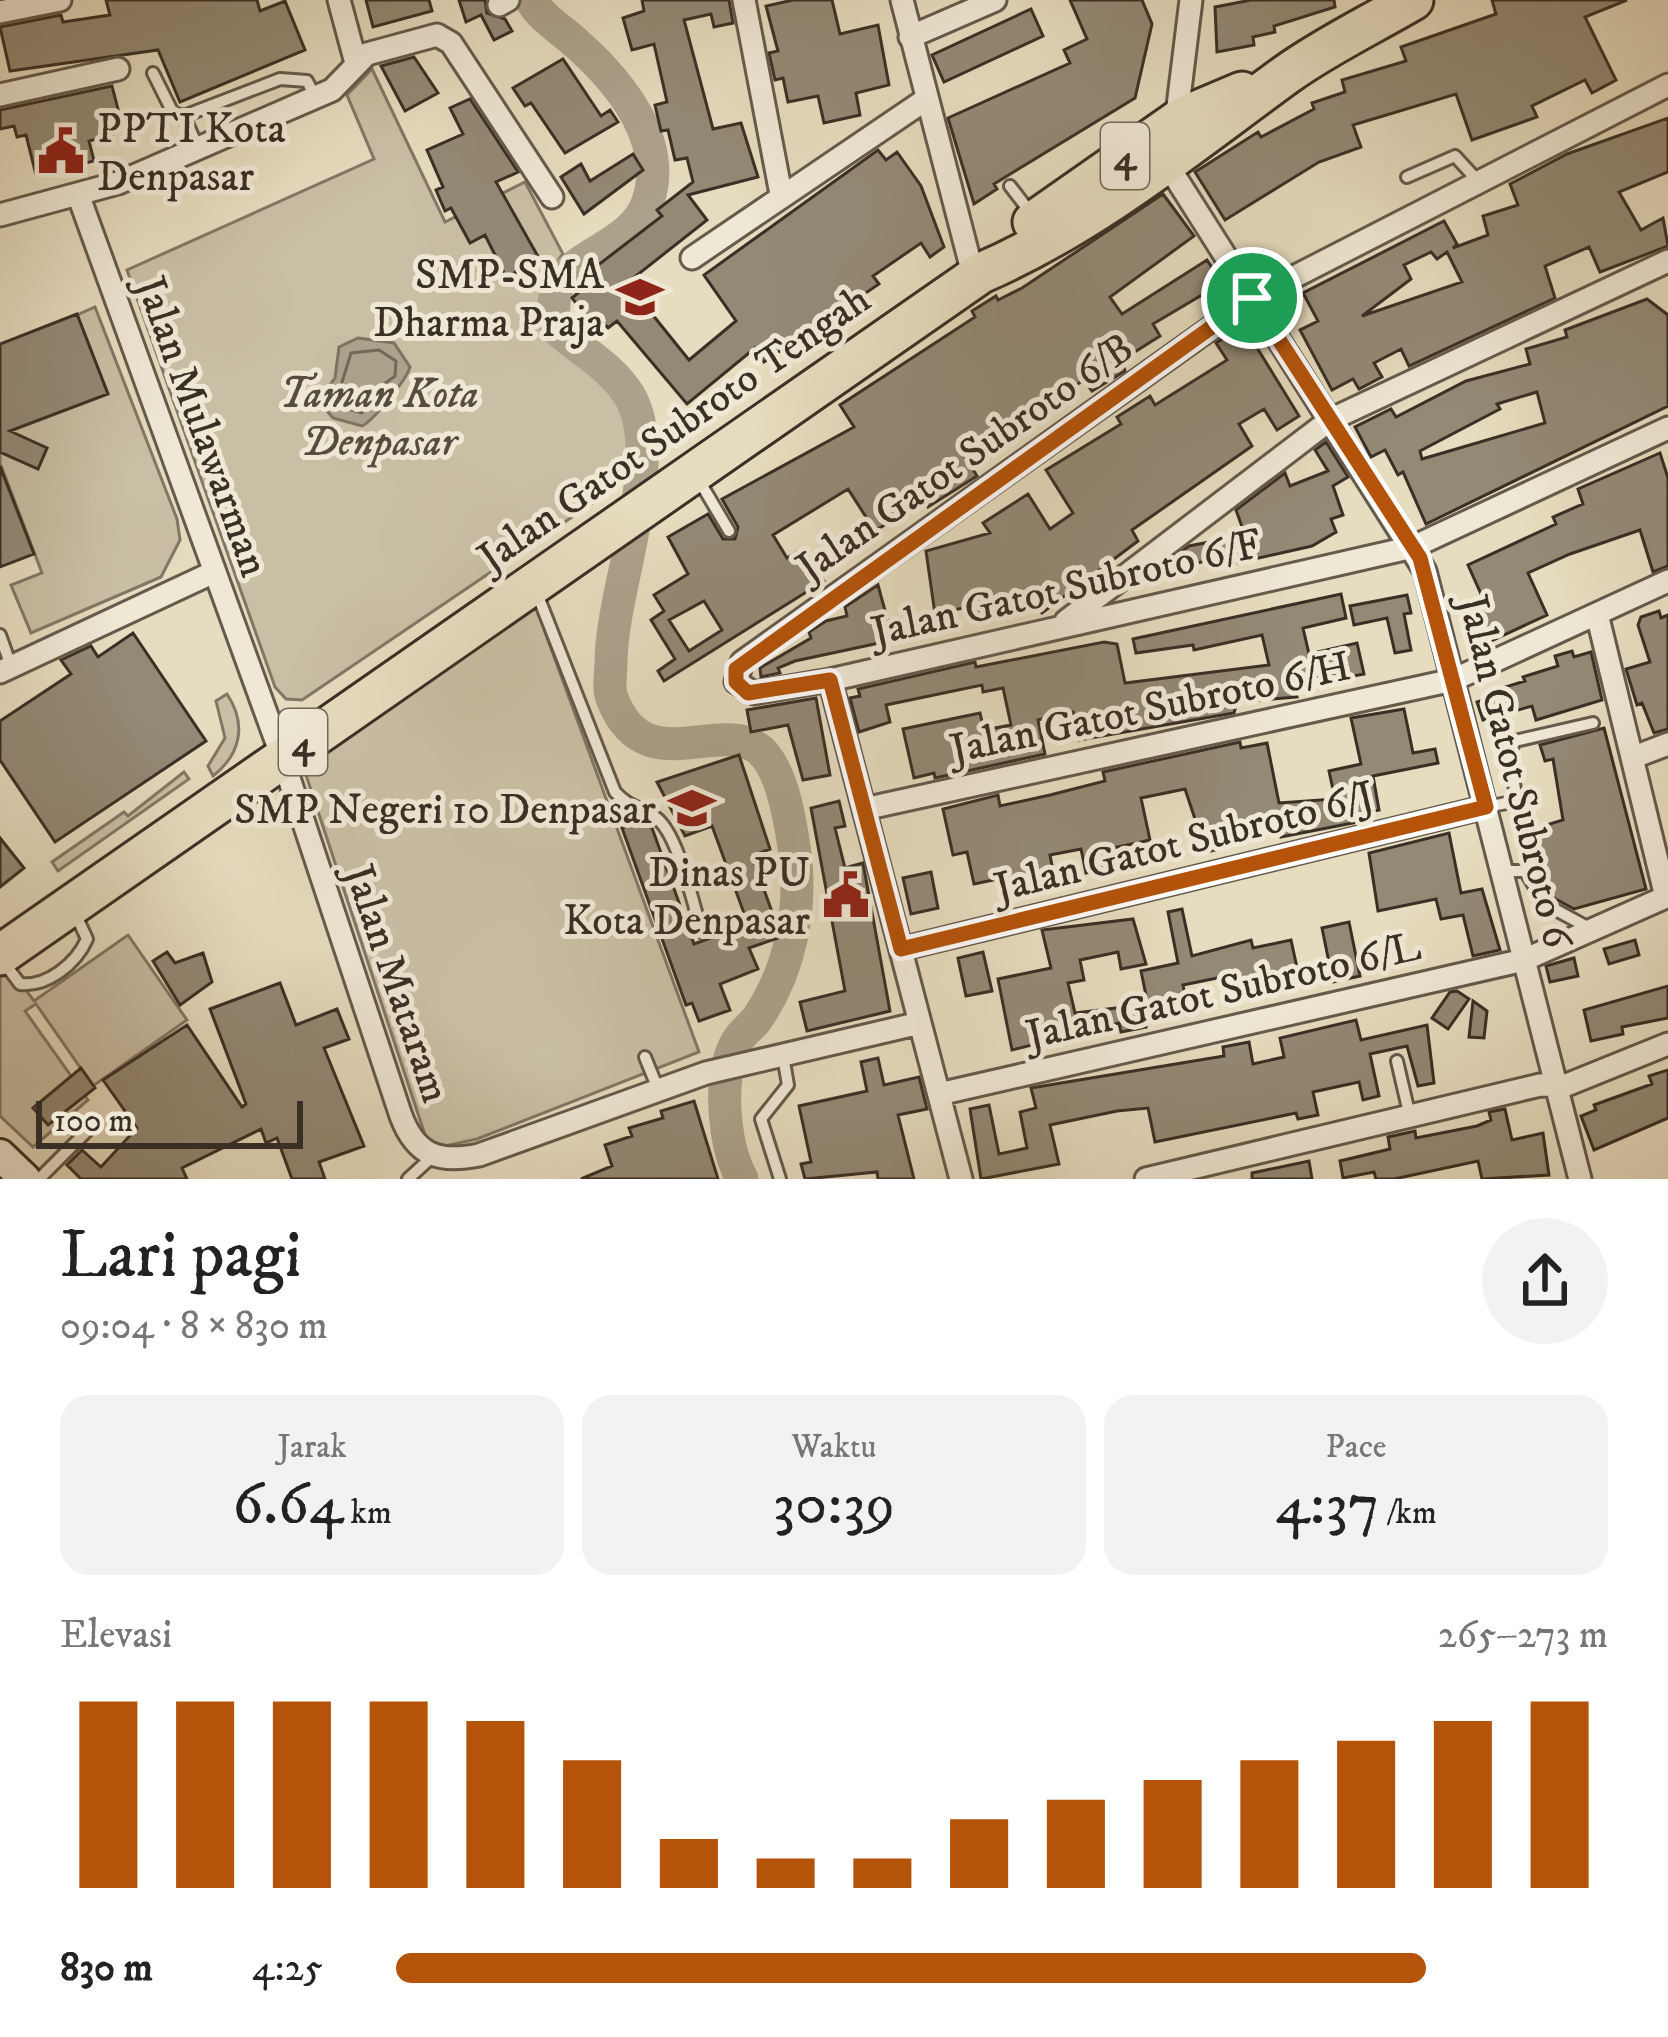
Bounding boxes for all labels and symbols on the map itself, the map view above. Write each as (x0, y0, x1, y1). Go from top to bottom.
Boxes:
place label: PPTI Kota Denpasar (97, 104, 286, 204)
road number: 4 (1101, 123, 1149, 189)
public building icon: PPTI Kota Denpasar (36, 126, 86, 176)
pin (1201, 247, 1303, 349)
place label: SMP-SMA Dharma Praja (373, 250, 605, 350)
street label: Jalan Mulawarman (121, 266, 280, 584)
school or university icon: SMP-SMA Dharma Praja (615, 272, 665, 322)
street label: Jalan Gatot Subroto Tengah (465, 274, 881, 587)
street label: Jalan Gatot Subroto 6/B (784, 323, 1144, 597)
park label: Taman Kota Denpasar (279, 369, 479, 469)
street label: Jalan Gatot Subroto 6/F (863, 519, 1267, 660)
street label: Jalan Gatot Subroto 6 (1444, 586, 1584, 955)
street label: Jalan Gatot Subroto 6/H (942, 641, 1356, 778)
road number: 4 (279, 709, 327, 775)
street label: Jalan Gatot Subroto 6/J (986, 771, 1380, 916)
school or university icon: SMP Negeri 10 Denpasar (667, 783, 717, 833)
place label: SMP Negeri 10 Denpasar (234, 785, 656, 837)
place label: Dinas PU Kota Denpasar (563, 848, 810, 948)
street label: Jalan Mataram (330, 855, 461, 1110)
public building icon: Dinas PU Kota Denpasar (821, 870, 871, 920)
street label: Jalan Gatot Subroto 6/L (1018, 921, 1426, 1063)
scale bar (36, 1095, 303, 1148)

